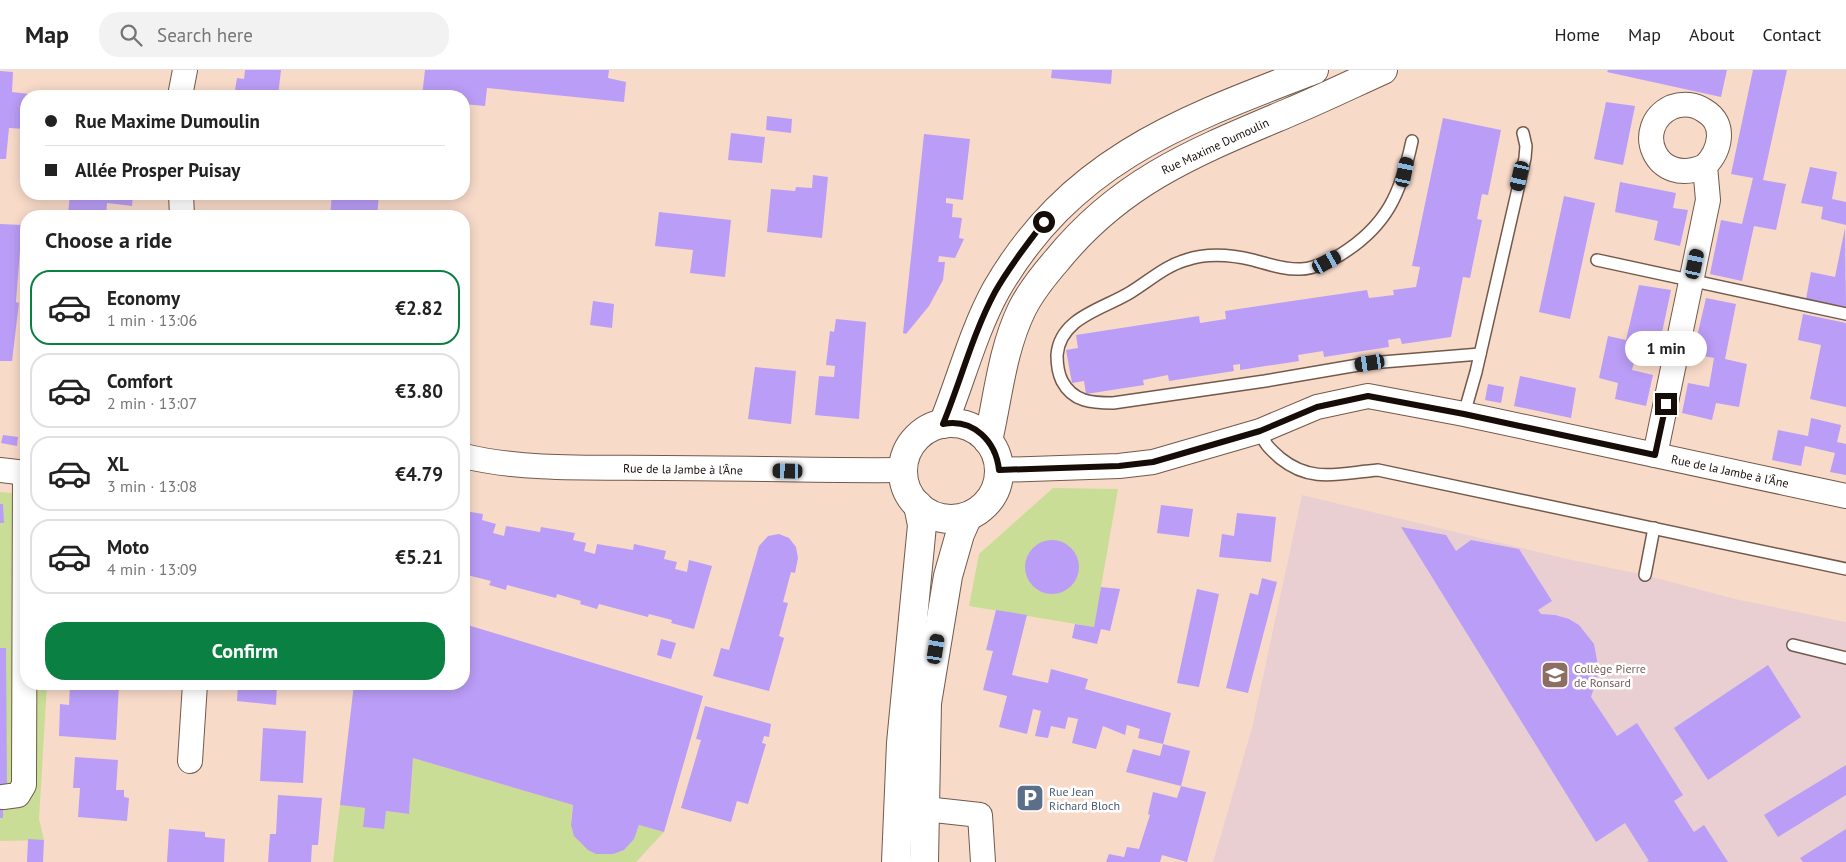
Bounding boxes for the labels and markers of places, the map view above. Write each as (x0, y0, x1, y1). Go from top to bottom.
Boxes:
school or university icon: Collège Pierre de Ronsard (1540, 660, 1570, 690)
place label: Collège Pierre de Ronsard (1574, 661, 1646, 690)
parking icon: Rue Jean Richard Bloch (1015, 783, 1045, 813)
place label: Rue Jean Richard Bloch (1049, 784, 1120, 813)

